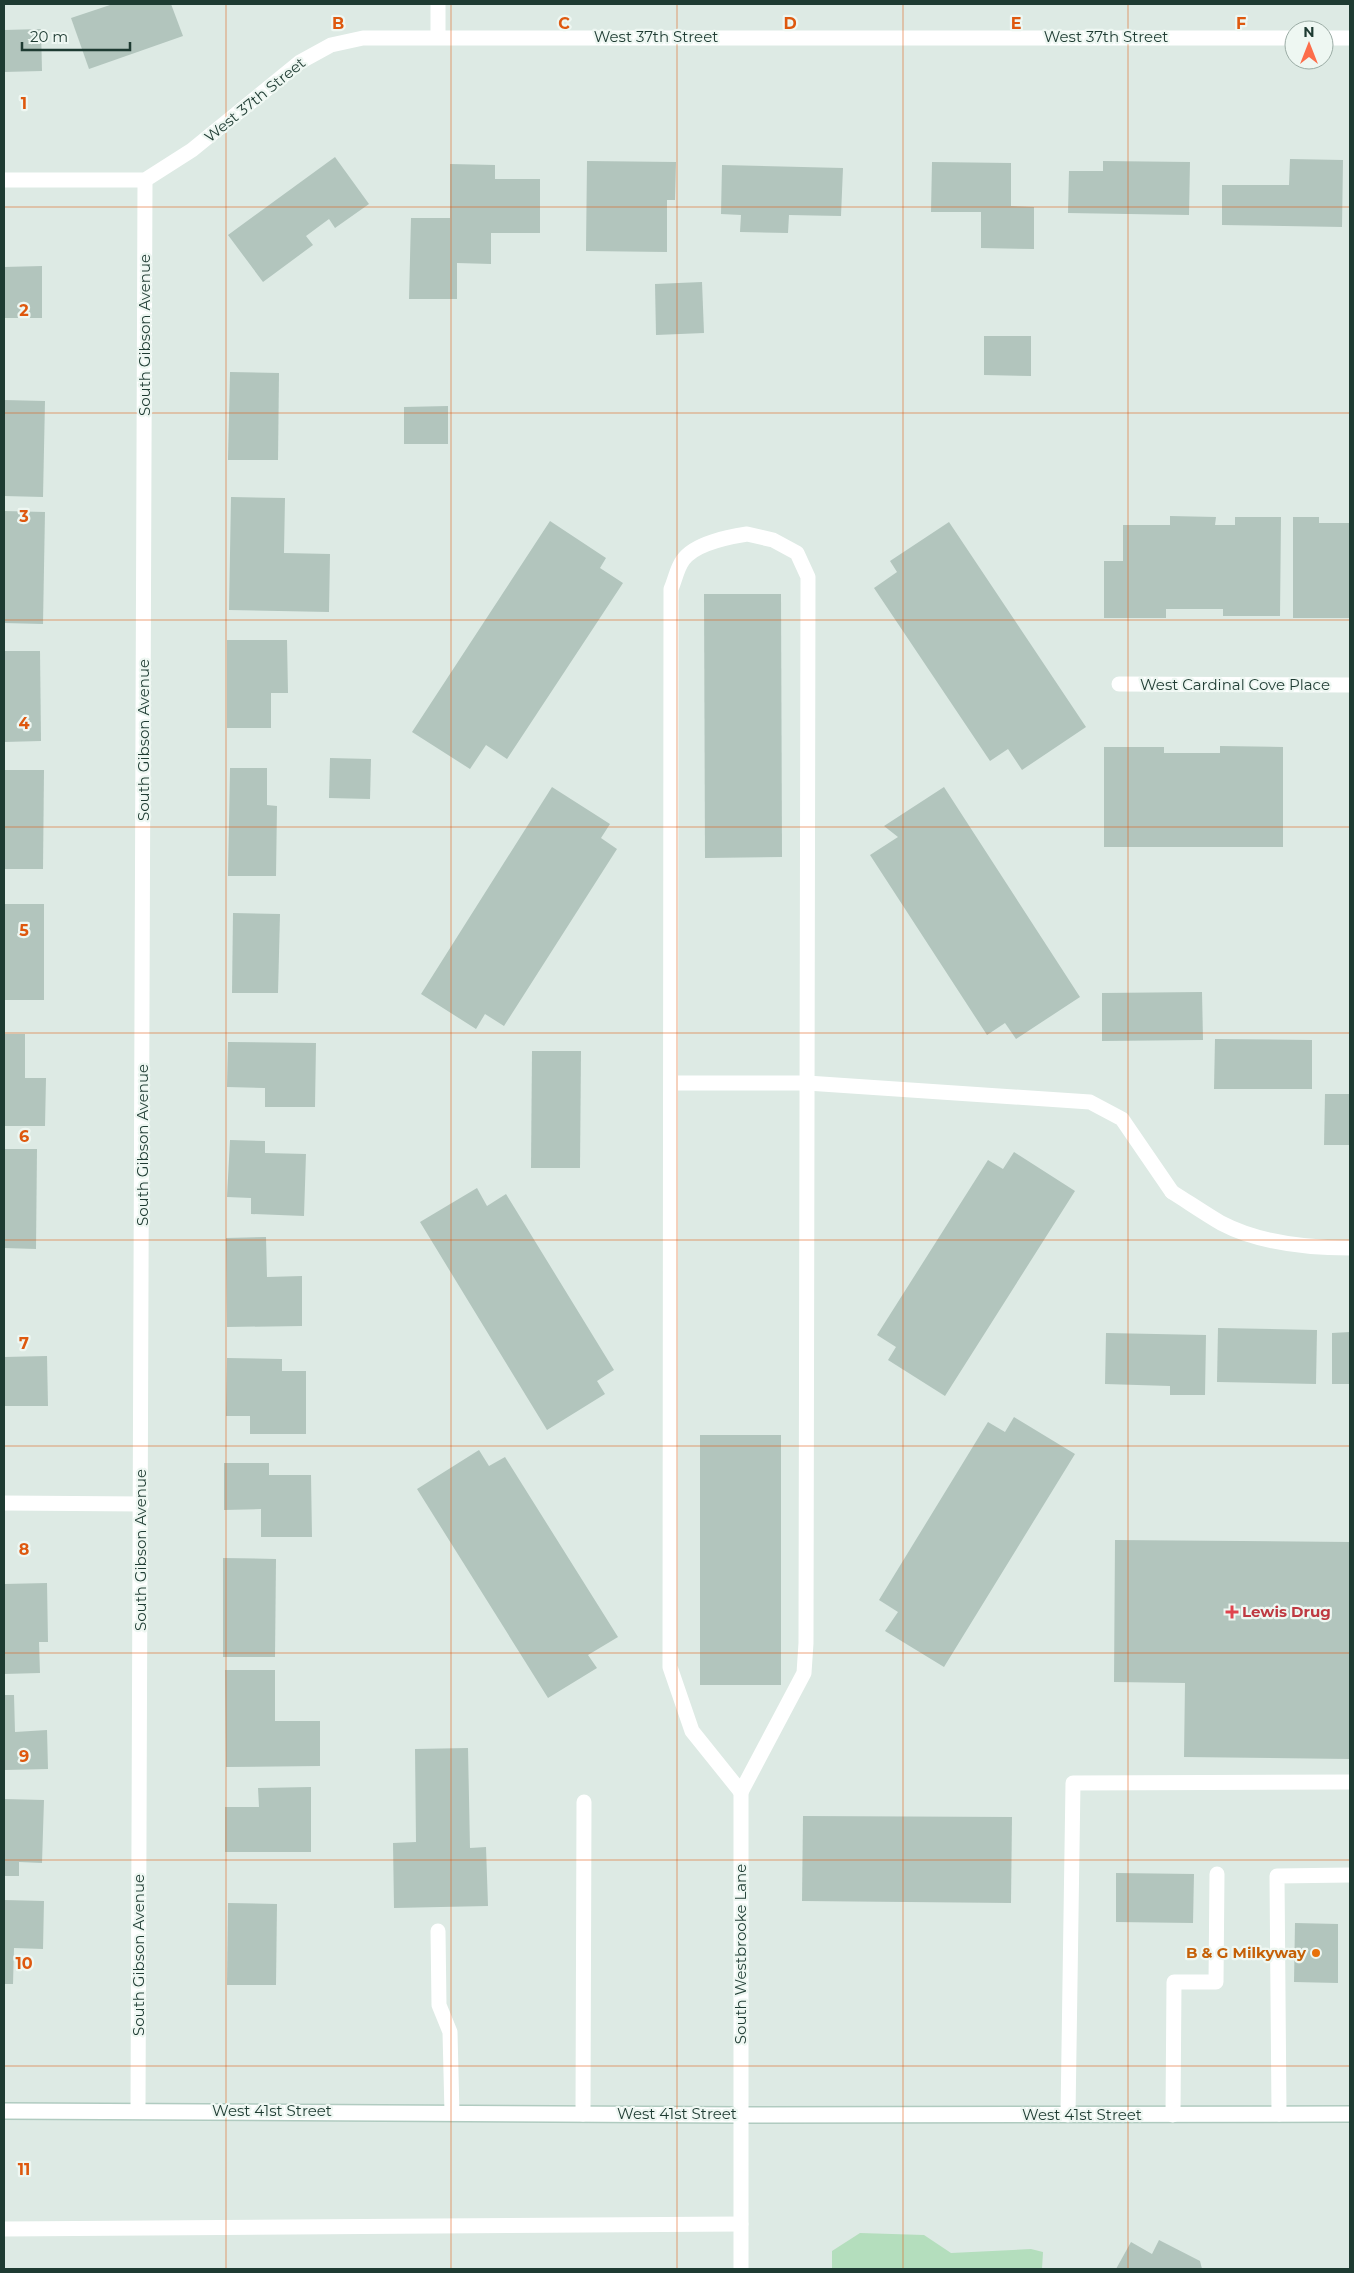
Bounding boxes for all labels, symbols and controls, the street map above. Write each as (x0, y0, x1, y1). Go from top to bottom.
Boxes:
text: B (332, 14, 344, 33)
text: C (558, 14, 570, 33)
text: D (783, 14, 797, 33)
text: E (1011, 14, 1021, 33)
text: F (1236, 14, 1246, 33)
scale bar (22, 20, 130, 52)
north arrow (1284, 20, 1334, 70)
text: N (1303, 23, 1315, 41)
text: 20 m (30, 27, 68, 46)
street label: West 37th Street (594, 27, 718, 46)
street label: West 37th Street (1044, 27, 1168, 46)
street label: West 37th Street (200, 53, 309, 146)
text: 1 (21, 94, 27, 113)
street label: South Gibson Avenue (135, 254, 154, 416)
text: 2 (19, 301, 29, 320)
text: 3 (18, 507, 29, 526)
street label: South Gibson Avenue (134, 659, 153, 821)
street label: West Cardinal Cove Place (1140, 675, 1330, 694)
text: 4 (18, 714, 30, 733)
text: 5 (19, 921, 29, 940)
street label: South Gibson Avenue (133, 1064, 152, 1226)
text: 6 (19, 1127, 29, 1146)
text: 7 (19, 1334, 29, 1353)
street label: South Gibson Avenue (131, 1469, 150, 1631)
text: 8 (19, 1540, 29, 1559)
place label: Lewis Drug (1242, 1602, 1331, 1621)
marker: Lewis Drug (1226, 1606, 1238, 1618)
text: 9 (19, 1747, 29, 1766)
street label: South Westbrooke Lane (731, 1864, 750, 2044)
street label: South Gibson Avenue (129, 1874, 148, 2036)
place label: B & G Milkyway (1186, 1943, 1307, 1962)
marker: B & G Milkyway (1310, 1947, 1322, 1959)
text: 10 (15, 1954, 33, 1973)
street label: West 41st Street (212, 2101, 332, 2120)
street label: West 41st Street (617, 2104, 737, 2123)
street label: West 41st Street (1022, 2105, 1142, 2124)
text: 11 (18, 2160, 30, 2179)

